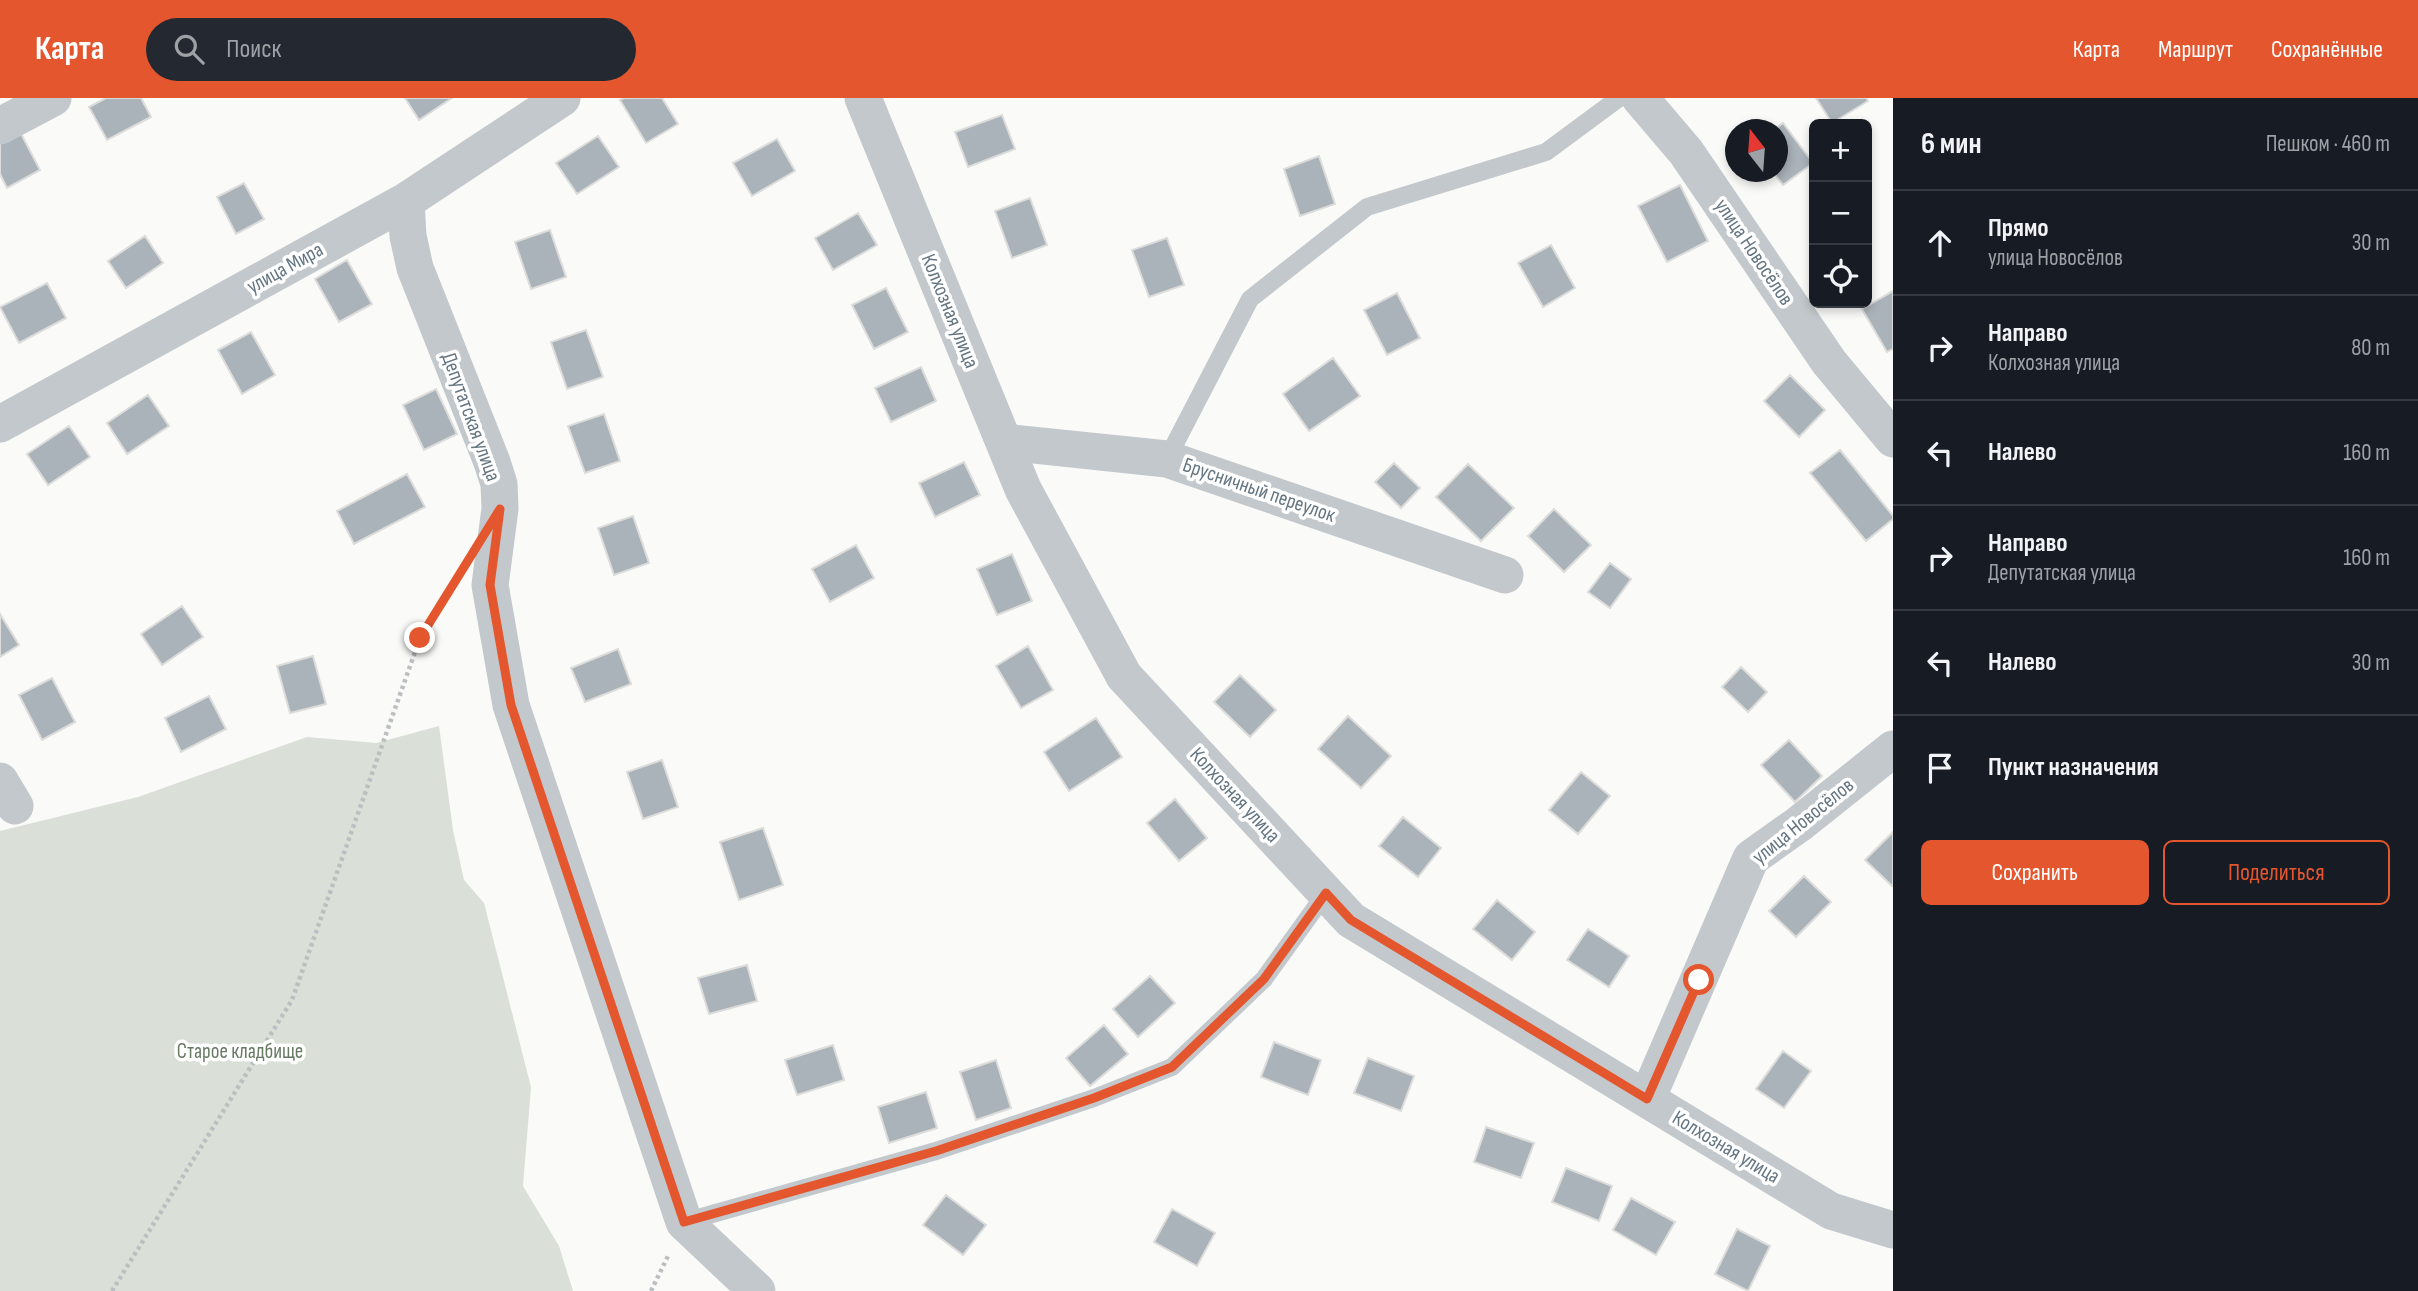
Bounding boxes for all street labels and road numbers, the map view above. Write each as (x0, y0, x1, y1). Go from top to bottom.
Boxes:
street label: улица Новосёлов (1709, 194, 1799, 310)
street label: улица Мира (243, 237, 327, 299)
street label: Колхозная улица (916, 250, 984, 372)
street label: Депутатская улица (436, 349, 506, 485)
street label: Брусничный переулок (1180, 452, 1338, 528)
street label: Колхозная улица (1185, 742, 1285, 848)
street label: улица Новосёлов (1747, 773, 1859, 869)
street label: Колхозная улица (1668, 1105, 1784, 1189)

